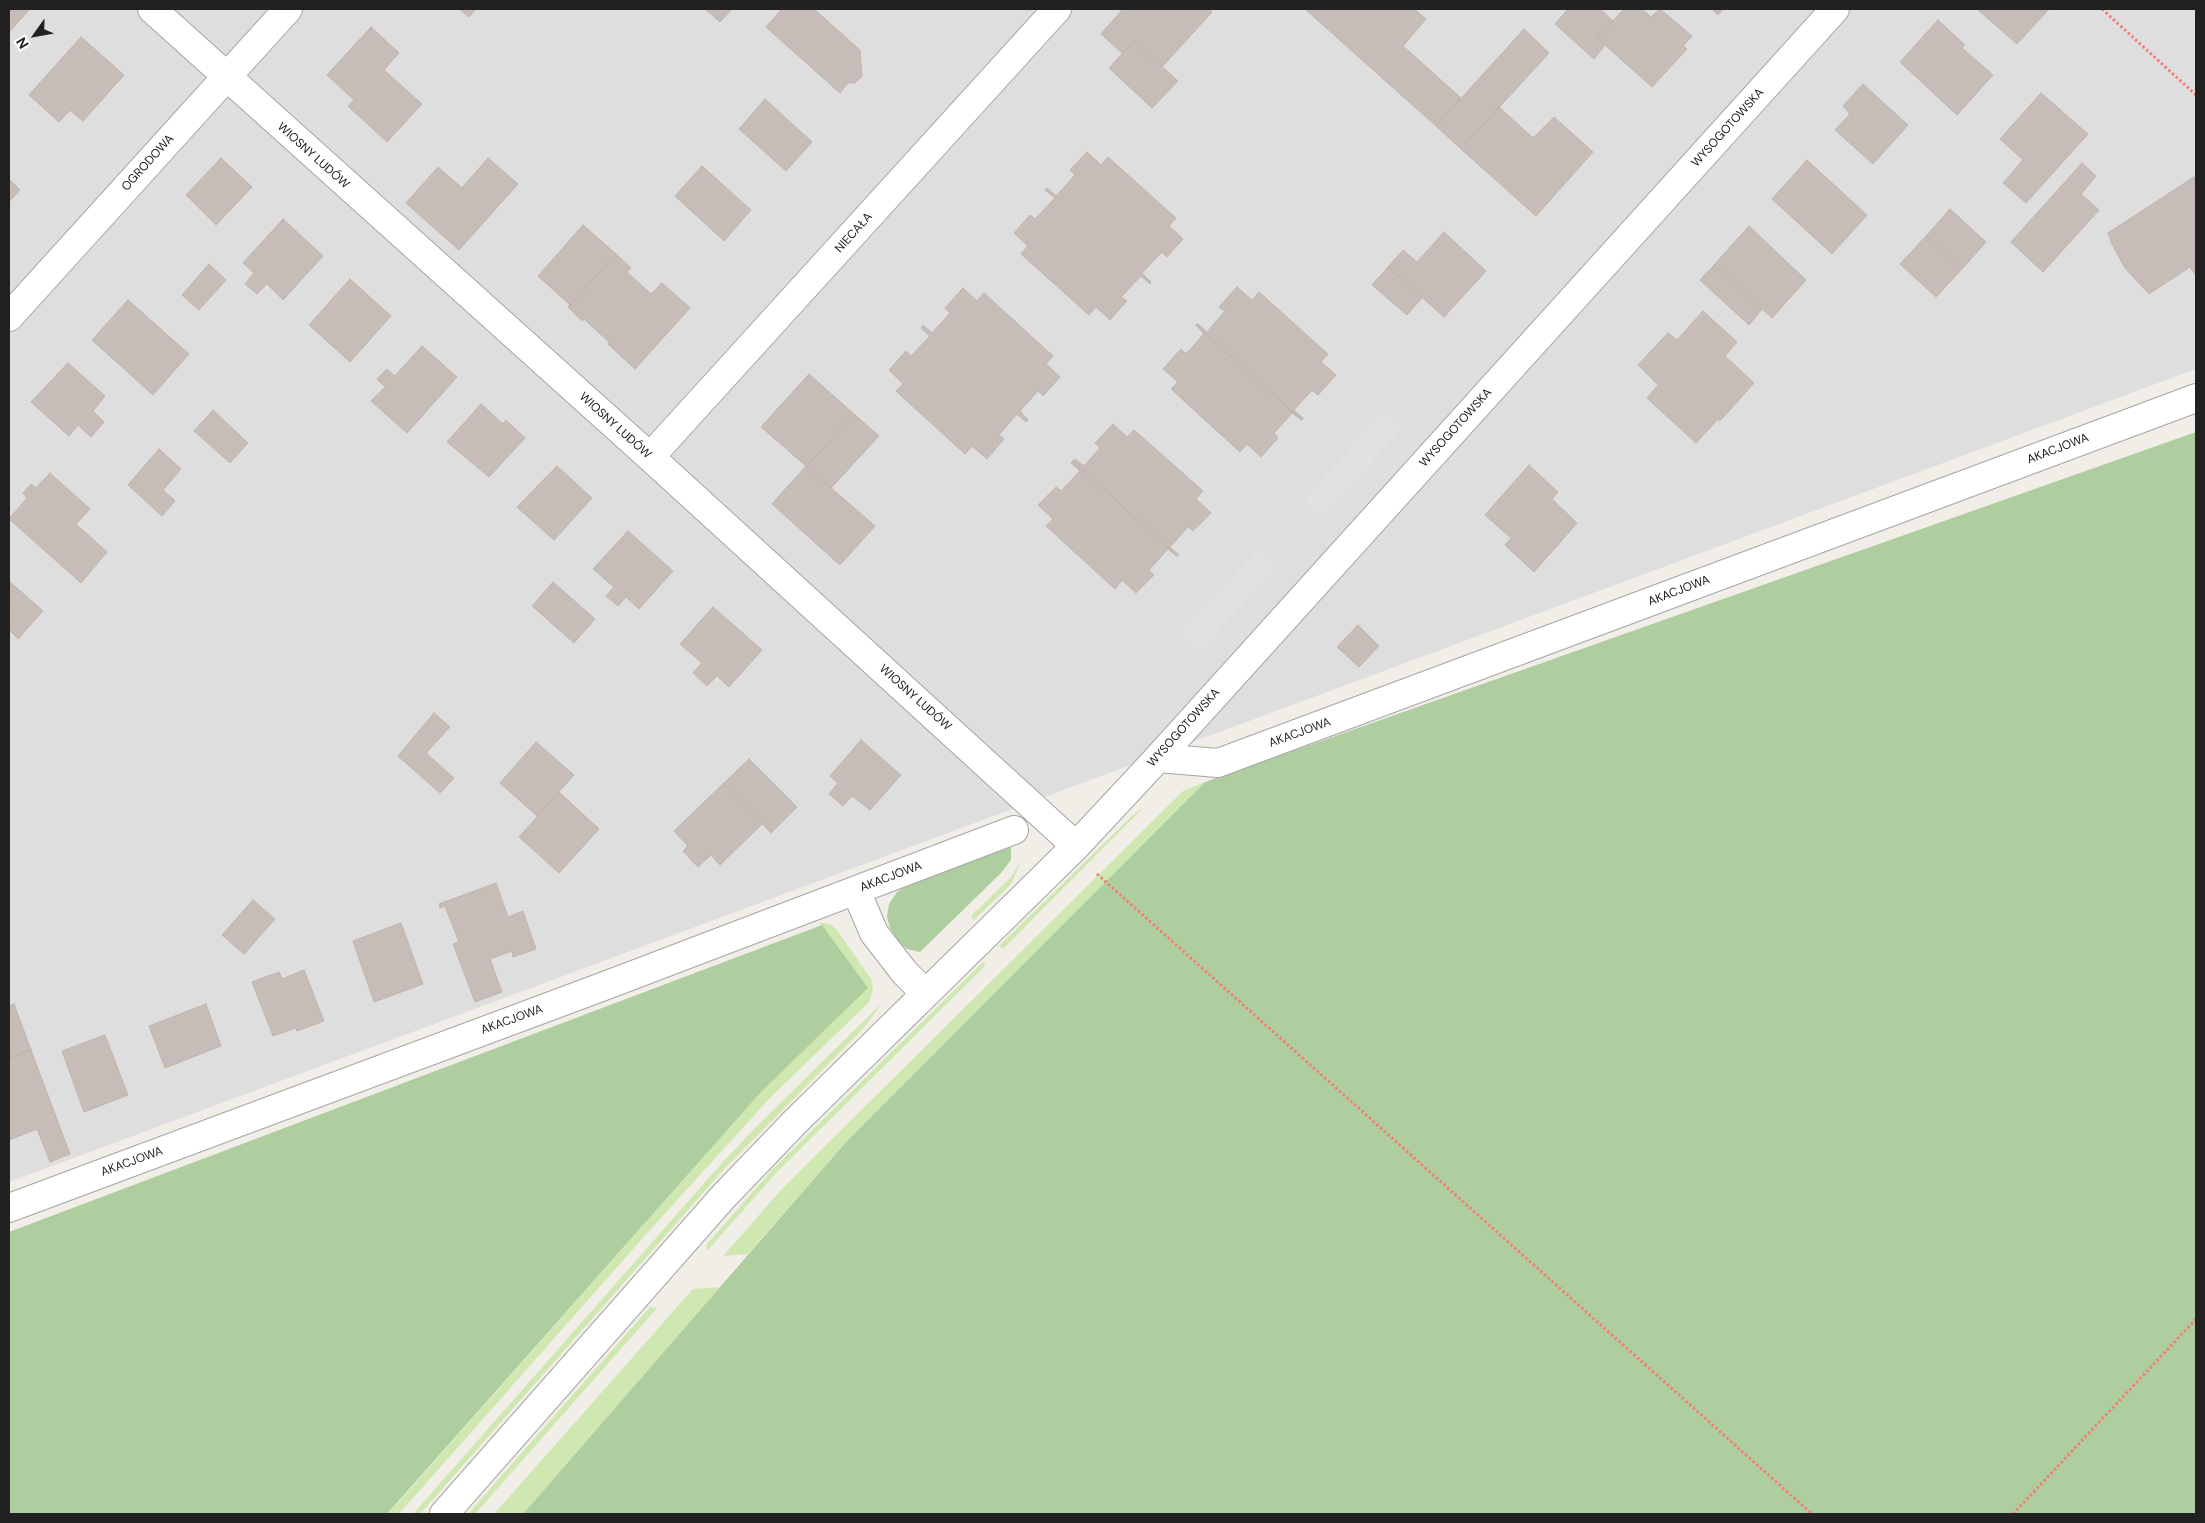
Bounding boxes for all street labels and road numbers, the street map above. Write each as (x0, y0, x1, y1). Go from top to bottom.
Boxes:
street label: WYSOGOTOWSKA (1689, 86, 1767, 170)
street label: WIOSNY LUDÓW (274, 120, 352, 192)
street label: OGRODOWA (119, 132, 177, 194)
street label: NIECAŁA (832, 210, 876, 256)
street label: WYSOGOTOWSKA (1417, 386, 1495, 470)
street label: WIOSNY LUDÓW (576, 390, 654, 462)
street label: AKACJOWA (2025, 431, 2091, 467)
street label: AKACJOWA (1646, 573, 1712, 609)
street label: WIOSNY LUDÓW (876, 662, 954, 734)
street label: WYSOGOTOWSKA (1145, 686, 1223, 770)
street label: AKACJOWA (1267, 715, 1333, 751)
street label: AKACJOWA (858, 859, 924, 895)
street label: AKACJOWA (479, 1002, 545, 1038)
street label: AKACJOWA (99, 1144, 165, 1180)

